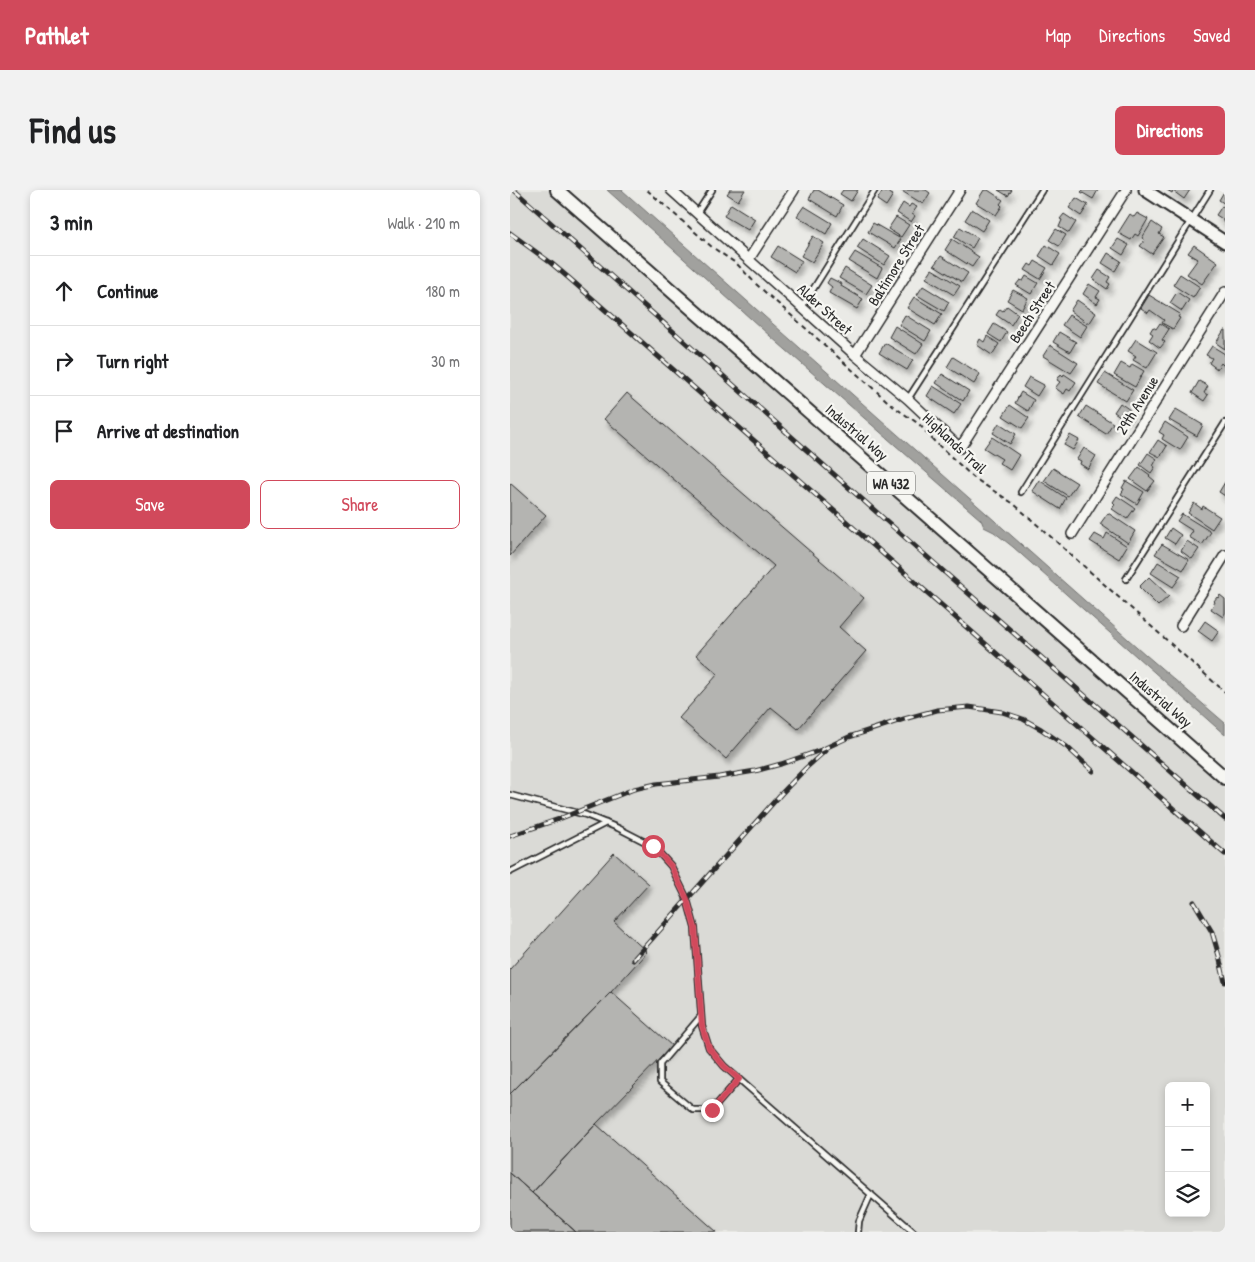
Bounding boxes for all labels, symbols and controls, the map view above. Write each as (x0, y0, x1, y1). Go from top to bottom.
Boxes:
text: Pathlet (25, 19, 88, 51)
text: Map (1046, 23, 1071, 48)
text: Directions (1099, 23, 1165, 48)
text: Saved (1193, 23, 1230, 48)
button: Directions (1115, 106, 1225, 155)
text: Find us (30, 107, 116, 154)
text: 3 min (50, 208, 93, 237)
text: Walk · 210 m (387, 212, 460, 234)
street label: Baltimore Street (863, 220, 930, 310)
street label: Beech Street (1004, 276, 1060, 347)
icon: ahead (50, 277, 78, 305)
text: Continue (97, 278, 158, 304)
street label: Alder Street (793, 279, 858, 340)
text: 180 m (426, 280, 460, 302)
icon: right (50, 347, 78, 375)
text: Turn right (97, 348, 168, 374)
text: 30 m (431, 350, 460, 372)
street label: 29th Avenue (1111, 372, 1163, 438)
street label: Industrial Way (821, 399, 893, 465)
street label: Highlands Trail (918, 408, 992, 478)
icon: arrive (50, 417, 78, 445)
text: Arrive at destination (97, 418, 239, 444)
road number: WA 432 (867, 472, 915, 494)
button: Save (50, 480, 250, 529)
button: Share (260, 480, 460, 529)
street label: Industrial Way (1125, 666, 1197, 732)
route start (642, 835, 665, 858)
map controls (1165, 1082, 1210, 1217)
button: + (1165, 1082, 1210, 1127)
route end (701, 1099, 724, 1122)
button: − (1165, 1127, 1210, 1172)
button: layers (1165, 1172, 1210, 1217)

